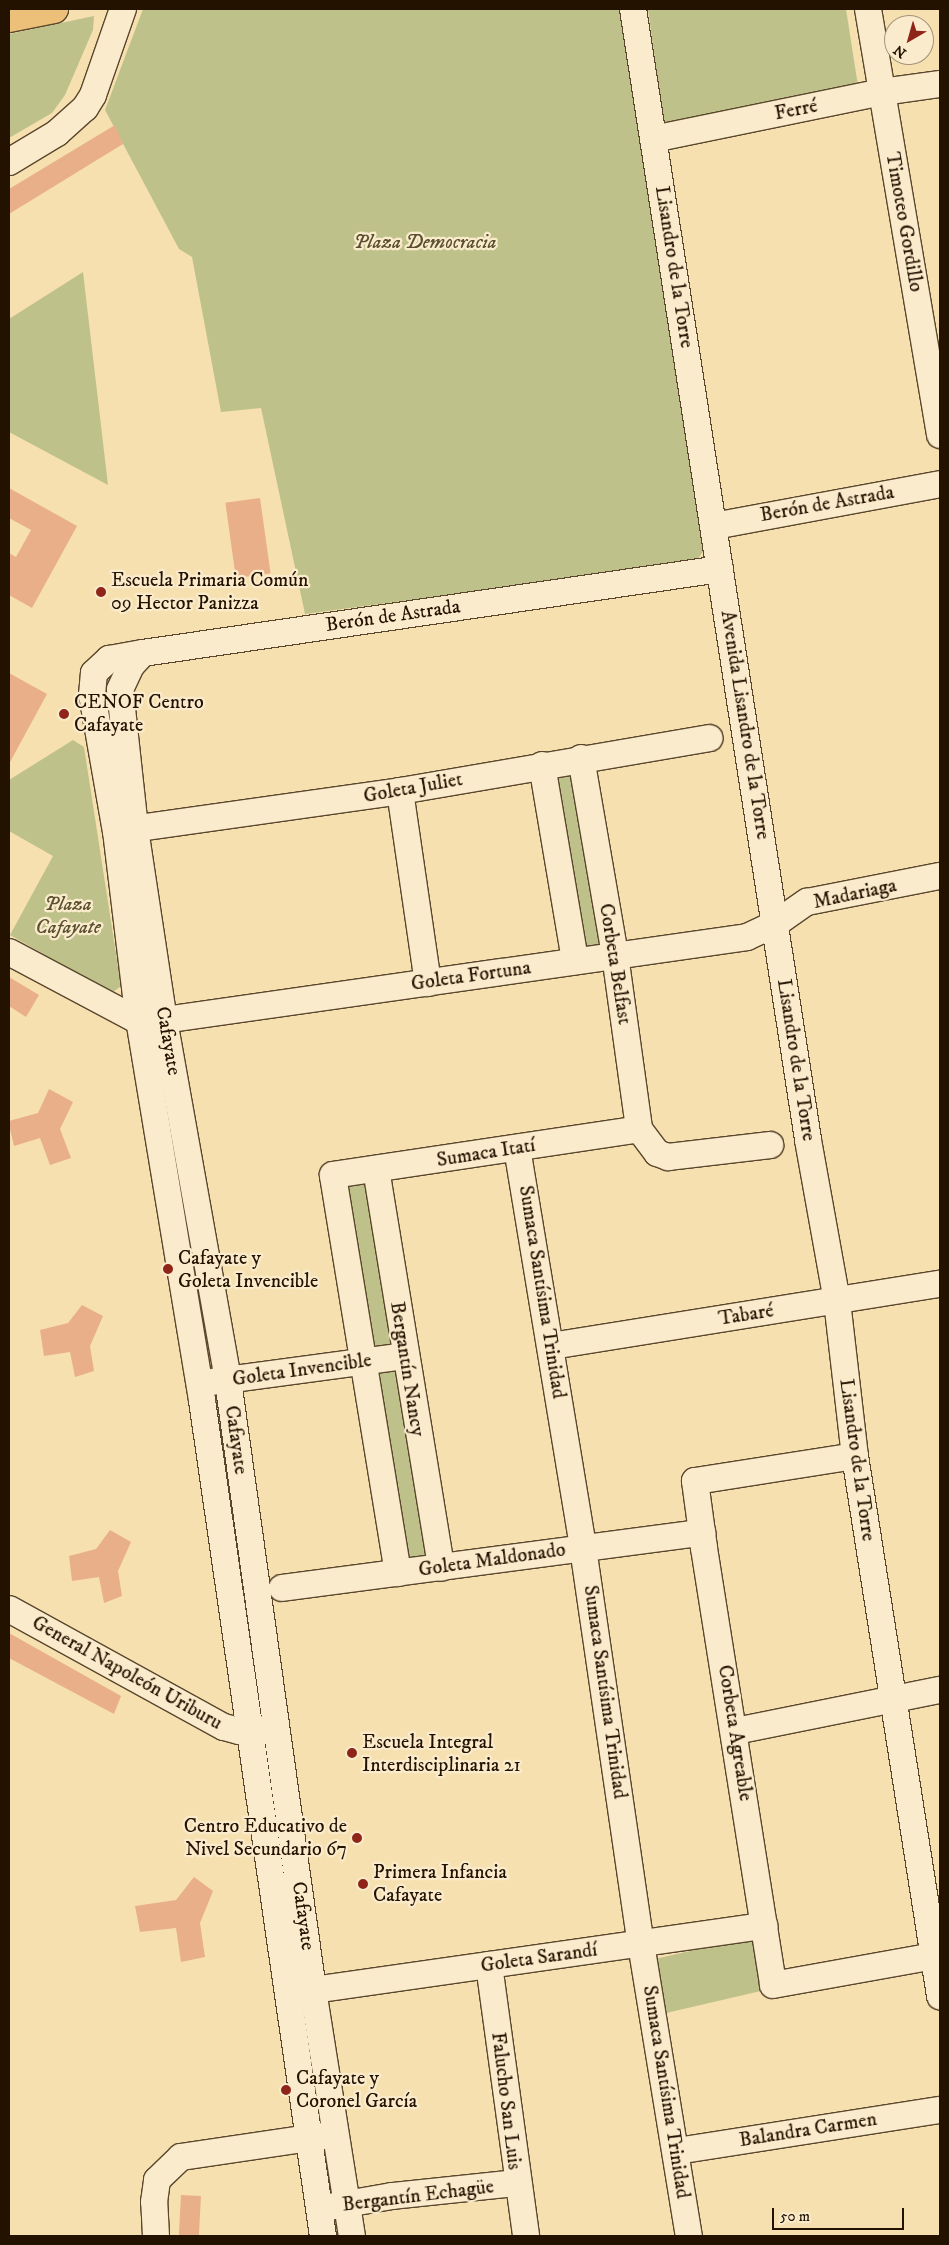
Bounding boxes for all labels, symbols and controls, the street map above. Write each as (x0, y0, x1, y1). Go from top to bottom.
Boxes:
north arrow (884, 15, 934, 65)
text: N (890, 40, 910, 62)
street label: Ferré (773, 94, 819, 126)
street label: Timoteo Gordillo (880, 150, 928, 294)
street label: Lisandro de la Torre (649, 184, 699, 350)
park label: Plaza Democracia (353, 230, 497, 254)
street label: Berón de Astrada (758, 480, 896, 528)
place label: Escuela Primaria Común 09 Hector Panizza (111, 568, 308, 615)
marker: Escuela Primaria Común 09 Hector Panizza (95, 586, 107, 598)
street label: Berón de Astrada (324, 595, 462, 637)
street label: Avenida Lisandro de la Torre (715, 609, 775, 841)
place label: CENOF Centro Cafayate (74, 690, 204, 737)
marker: CENOF Centro Cafayate (58, 708, 70, 720)
street label: Goleta Juliet (362, 767, 464, 809)
street label: Madariaga (811, 873, 899, 915)
park label: Plaza Cafayate (35, 893, 101, 940)
street label: Corbeta Belfast (594, 902, 636, 1026)
street label: Goleta Fortuna (410, 956, 532, 996)
street label: Lisandro de la Torre (771, 977, 821, 1143)
street label: Cafayate (150, 1005, 186, 1077)
street label: Sumaca Itatí (435, 1133, 537, 1173)
street label: Sumaca Santísima Trinidad (513, 1184, 571, 1400)
place label: Cafayate y Goleta Invencible (178, 1246, 318, 1293)
marker: Cafayate y Goleta Invencible (162, 1263, 174, 1275)
street label: Tabaré (717, 1299, 775, 1331)
street label: Bergantín Nancy (384, 1300, 430, 1438)
street label: Goleta Invencible (231, 1348, 373, 1392)
street label: Lisandro de la Torre (834, 1377, 880, 1543)
street label: Cafayate (219, 1404, 253, 1476)
street label: Goleta Maldonado (417, 1538, 567, 1582)
street label: Sumaca Santísima Trinidad (578, 1584, 632, 1800)
street label: General Napoleón Uriburu (28, 1611, 226, 1735)
street label: Corbeta Agreable (712, 1663, 758, 1803)
place label: Escuela Integral Interdisciplinaria 21 (362, 1730, 521, 1777)
marker: Escuela Integral Interdisciplinaria 21 (346, 1747, 358, 1759)
place label: Centro Educativo de Nivel Secundario 67 (184, 1814, 347, 1861)
marker: Centro Educativo de Nivel Secundario 67 (351, 1832, 363, 1844)
place label: Primera Infancia Cafayate (373, 1860, 507, 1907)
marker: Primera Infancia Cafayate (357, 1878, 369, 1890)
street label: Cafayate (286, 1880, 320, 1952)
street label: Goleta Sarandí (479, 1938, 599, 1978)
street label: Sumaca Santísima Trinidad (637, 1984, 695, 2200)
street label: Falucho San Luis (486, 2031, 526, 2171)
place label: Cafayate y Coronel García (296, 2066, 417, 2113)
marker: Cafayate y Coronel García (280, 2084, 292, 2096)
street label: Balandra Carmen (737, 2107, 879, 2153)
street label: Bergantín Echagüe (341, 2175, 495, 2217)
scale bar (774, 2198, 906, 2230)
text: 50 m (780, 2207, 810, 2226)

